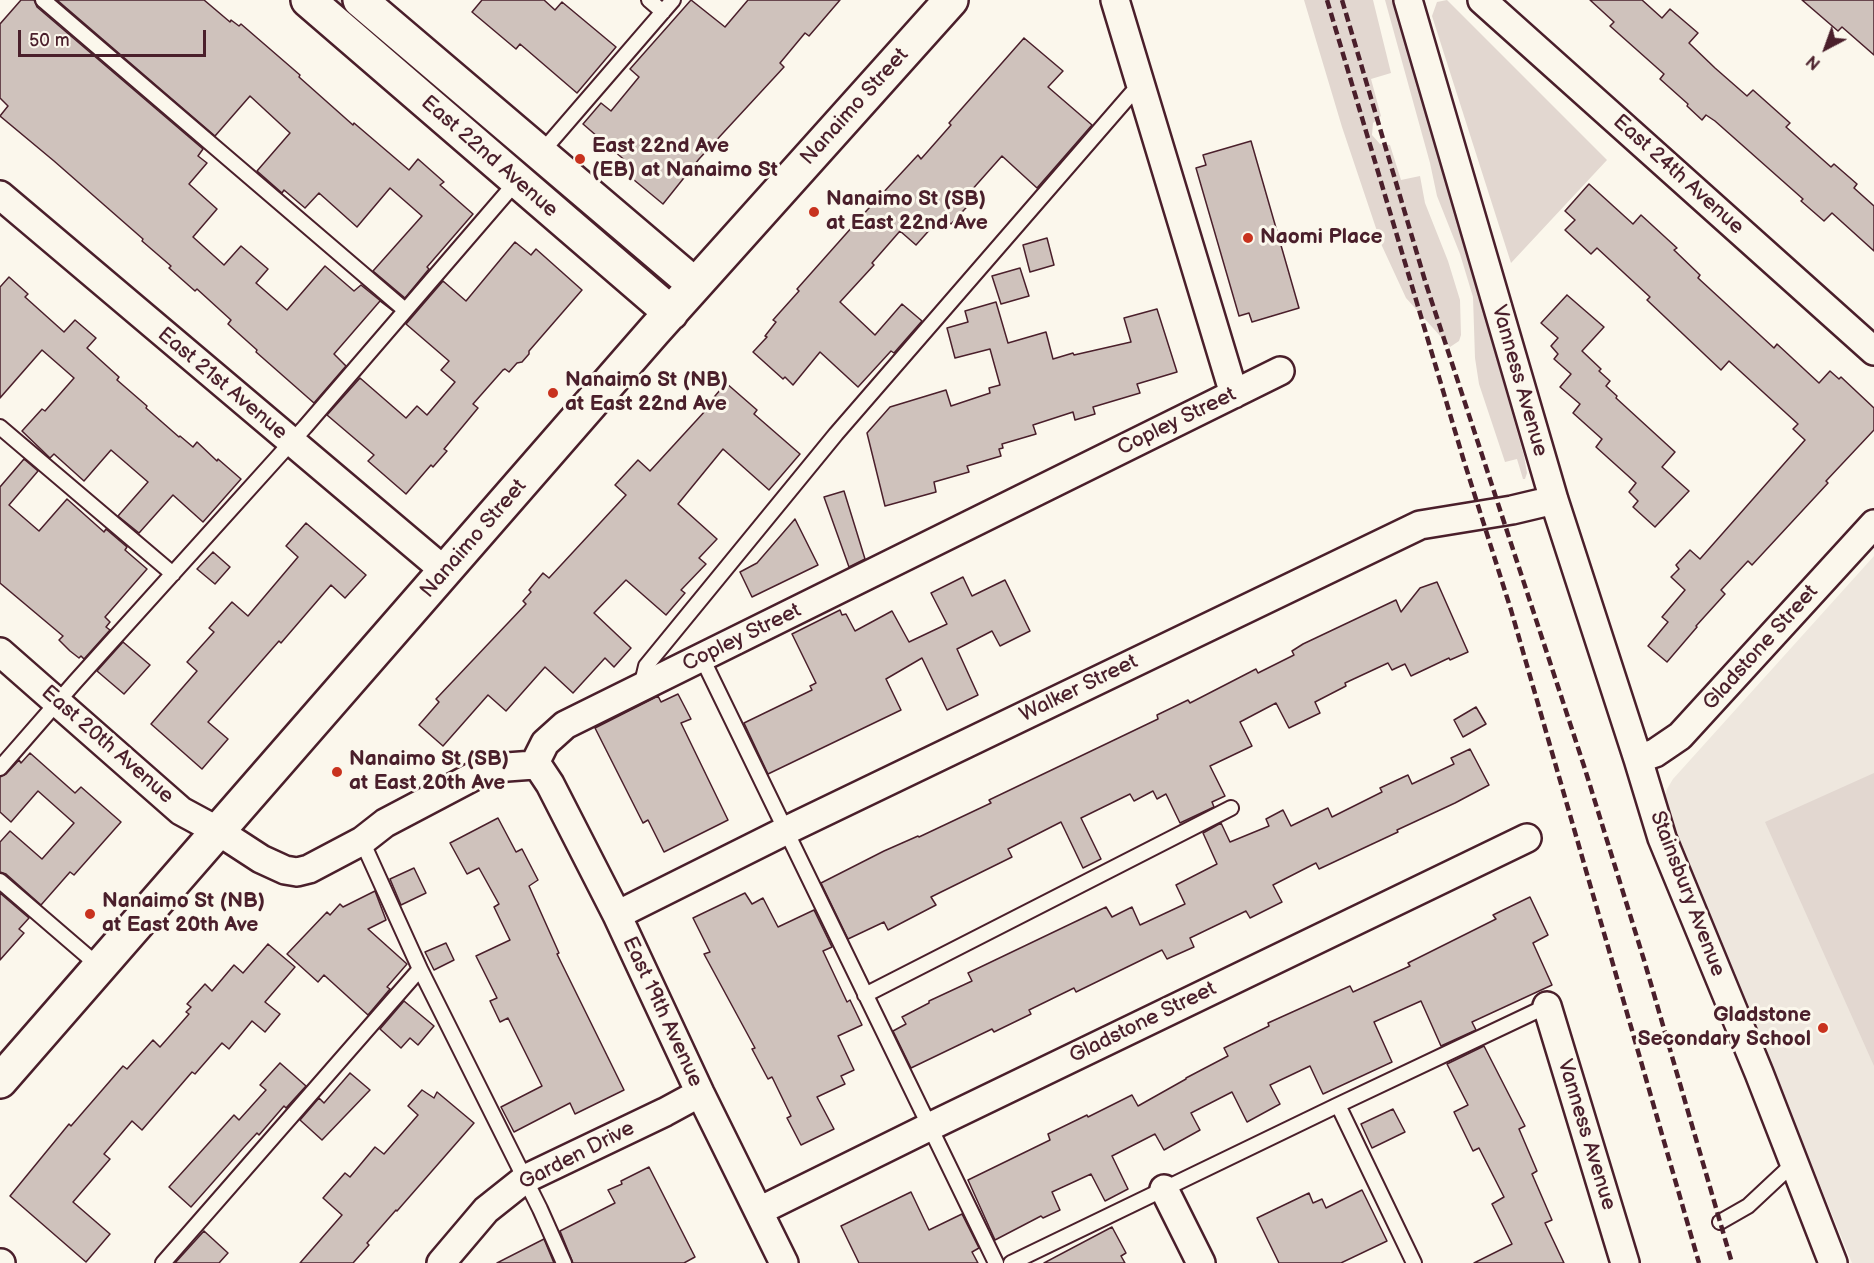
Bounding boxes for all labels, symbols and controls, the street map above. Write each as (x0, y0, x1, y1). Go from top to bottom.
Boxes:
scale bar (21, 18, 208, 56)
north arrow (1796, 18, 1856, 78)
text: 50 m (29, 30, 70, 51)
street label: Nanaimo Street (796, 43, 914, 171)
text: N (1803, 51, 1825, 73)
street label: East 22nd Avenue (415, 91, 563, 223)
street label: East 24th Avenue (1607, 110, 1749, 240)
place label: East 22nd Ave (EB) at Nanaimo St (592, 134, 778, 184)
marker: East 22nd Ave (EB) at Nanaimo St (573, 152, 587, 166)
place label: Nanaimo St (SB) at East 22nd Ave (826, 187, 988, 237)
marker: Nanaimo St (SB) at East 22nd Ave (807, 205, 821, 219)
place label: Naomi Place (1260, 225, 1383, 251)
marker: Naomi Place (1241, 231, 1255, 245)
street label: Vanness Avenue (1485, 302, 1553, 460)
street label: East 21st Avenue (152, 322, 292, 446)
place label: Nanaimo St (NB) at East 22nd Ave (565, 368, 728, 418)
street label: Copley Street (1114, 382, 1240, 462)
marker: Nanaimo St (NB) at East 22nd Ave (546, 386, 560, 400)
street label: Nanaimo Street (416, 475, 532, 603)
street label: Gladstone Street (1698, 580, 1824, 716)
street label: Copley Street (679, 598, 805, 678)
street label: Walker Street (1016, 650, 1142, 728)
street label: East 20th Avenue (36, 681, 178, 809)
place label: Nanaimo St (SB) at East 20th Ave (349, 747, 509, 797)
marker: Nanaimo St (SB) at East 20th Ave (330, 765, 344, 779)
street label: Stainsbury Avenue (1644, 808, 1730, 980)
place label: Nanaimo St (NB) at East 20th Ave (102, 889, 265, 939)
marker: Nanaimo St (NB) at East 20th Ave (83, 907, 97, 921)
street label: East 19th Avenue (616, 933, 708, 1091)
street label: Gladstone Street (1066, 977, 1220, 1069)
place label: Gladstone Secondary School (1638, 1003, 1811, 1053)
marker: Gladstone Secondary School (1816, 1021, 1830, 1035)
street label: Vanness Avenue (1551, 1057, 1621, 1213)
street label: Garden Drive (515, 1116, 639, 1196)

